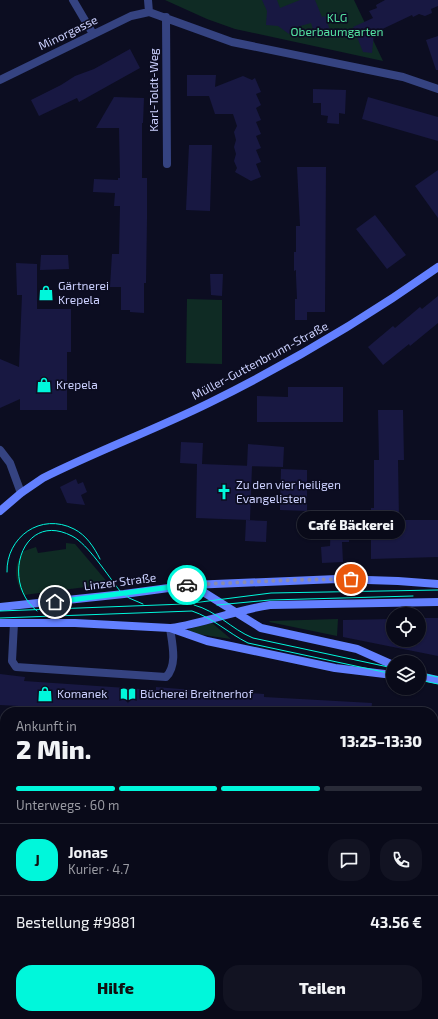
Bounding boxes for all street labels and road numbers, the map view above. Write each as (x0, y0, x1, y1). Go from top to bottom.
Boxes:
street label: Minorgasse (36, 12, 99, 52)
street label: Karl-Toldt-Weg (146, 48, 160, 132)
street label: Müller-Guttenbrunn-Straße (189, 318, 330, 402)
street label: Linzer Straße (83, 570, 157, 592)

